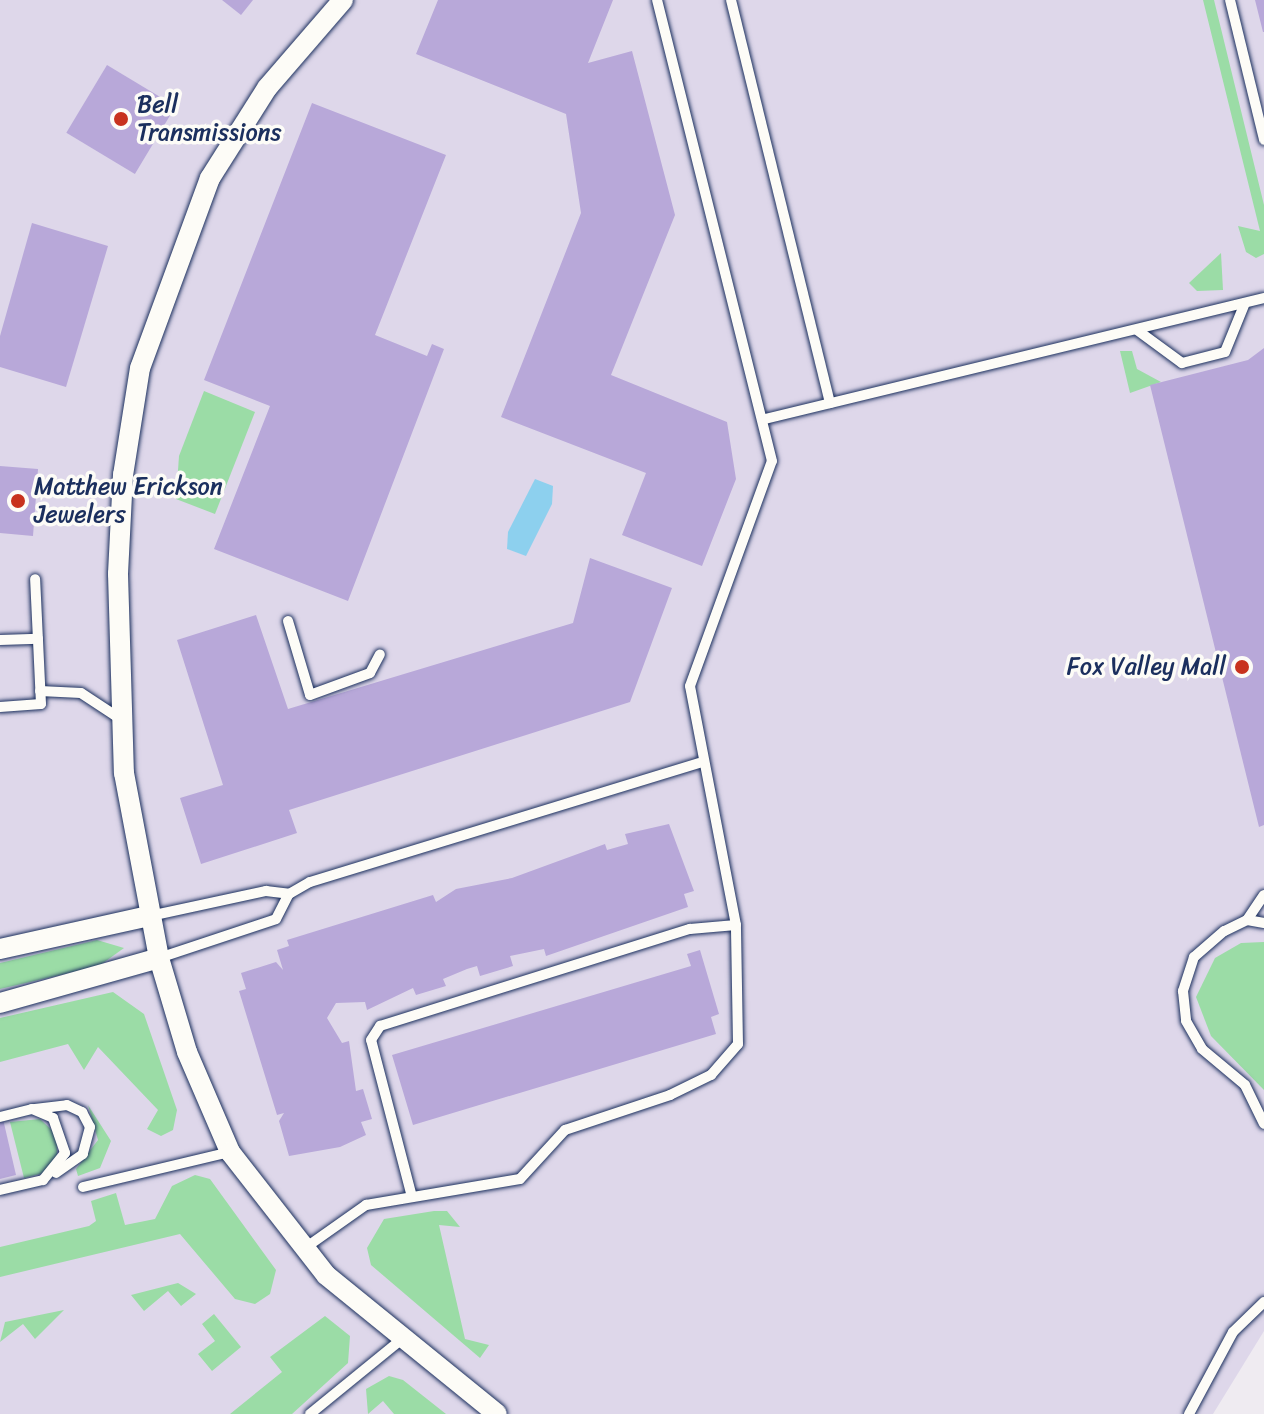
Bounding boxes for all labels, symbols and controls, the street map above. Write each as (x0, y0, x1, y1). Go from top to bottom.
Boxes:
place label: Bell Transmissions (137, 91, 282, 147)
marker: Bell Transmissions (112, 110, 130, 128)
place label: Matthew Erickson Jewelers (34, 473, 224, 529)
marker: Matthew Erickson Jewelers (9, 492, 27, 510)
place label: Fox Valley Mall (1068, 653, 1226, 681)
marker: Fox Valley Mall (1233, 658, 1251, 676)

